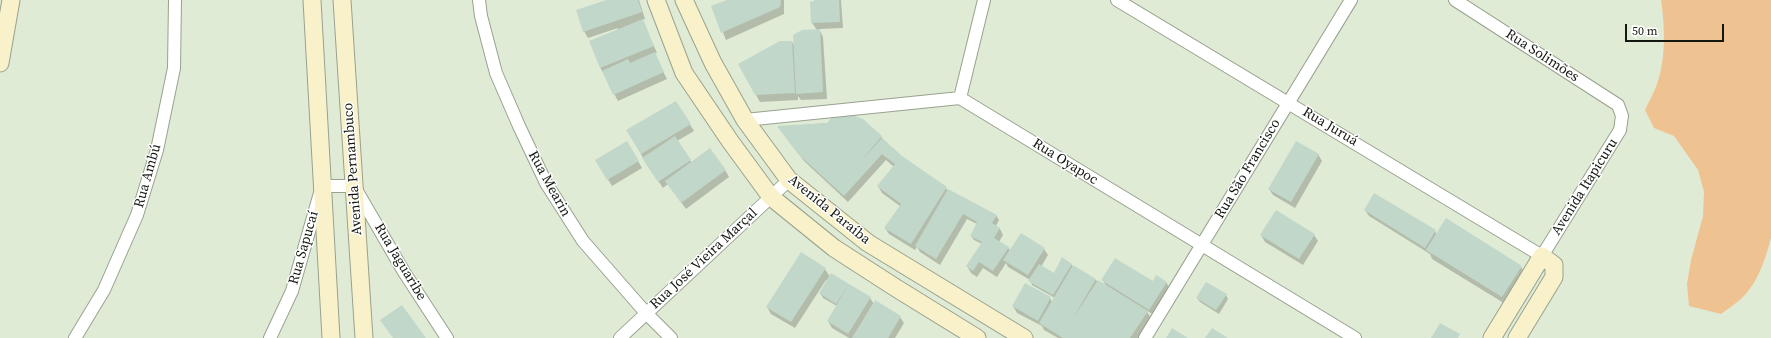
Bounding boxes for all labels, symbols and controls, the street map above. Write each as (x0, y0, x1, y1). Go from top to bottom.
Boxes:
scale bar (1627, 16, 1726, 42)
text: 50 m (1632, 23, 1658, 39)
street label: Rua Solimões (1502, 26, 1582, 86)
street label: Avenida Pernambuco (340, 102, 366, 236)
street label: Rua Juruá (1299, 104, 1361, 150)
street label: Rua São Francisco (1212, 116, 1284, 222)
street label: Rua Oyapoc (1029, 135, 1101, 189)
street label: Avenida Itapicuru (1548, 135, 1622, 239)
street label: Rua Ambú (131, 142, 165, 210)
street label: Rua Mearin (524, 148, 574, 220)
street label: Avenida Paraíba (785, 172, 873, 248)
street label: Rua José Vieira Marçal (647, 205, 761, 313)
street label: Rua Sapucaí (285, 209, 323, 287)
street label: Rua Jaguaribe (370, 220, 430, 304)

